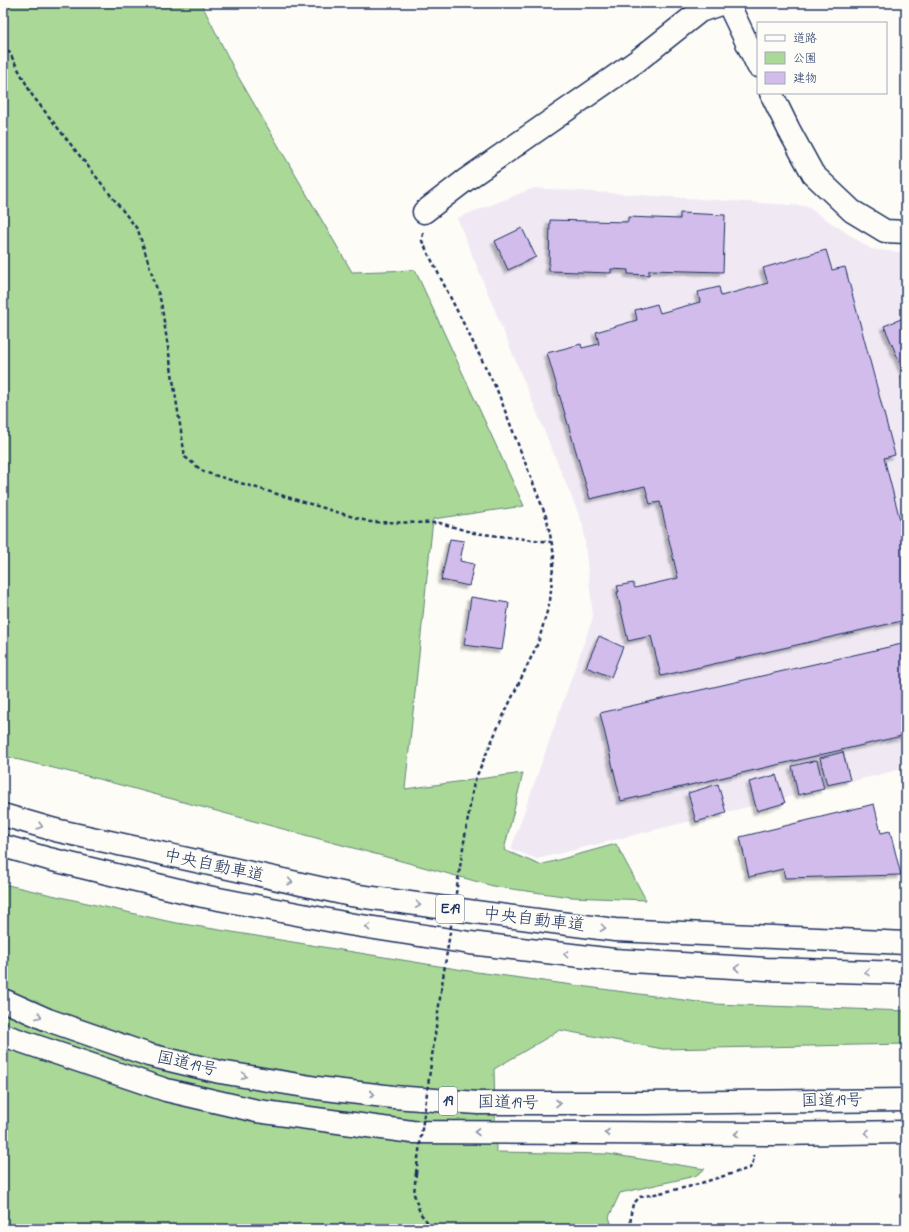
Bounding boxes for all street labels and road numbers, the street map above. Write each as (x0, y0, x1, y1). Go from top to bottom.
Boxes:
street label: 中央自動車道 (162, 843, 266, 889)
road number: E19 (436, 895, 464, 923)
street label: 中央自動車道 (482, 901, 586, 939)
street label: 国道19号 (154, 1045, 220, 1083)
road number: 19 (439, 1087, 457, 1115)
street label: 国道19号 (801, 1088, 863, 1114)
street label: 国道19号 (477, 1090, 539, 1116)

